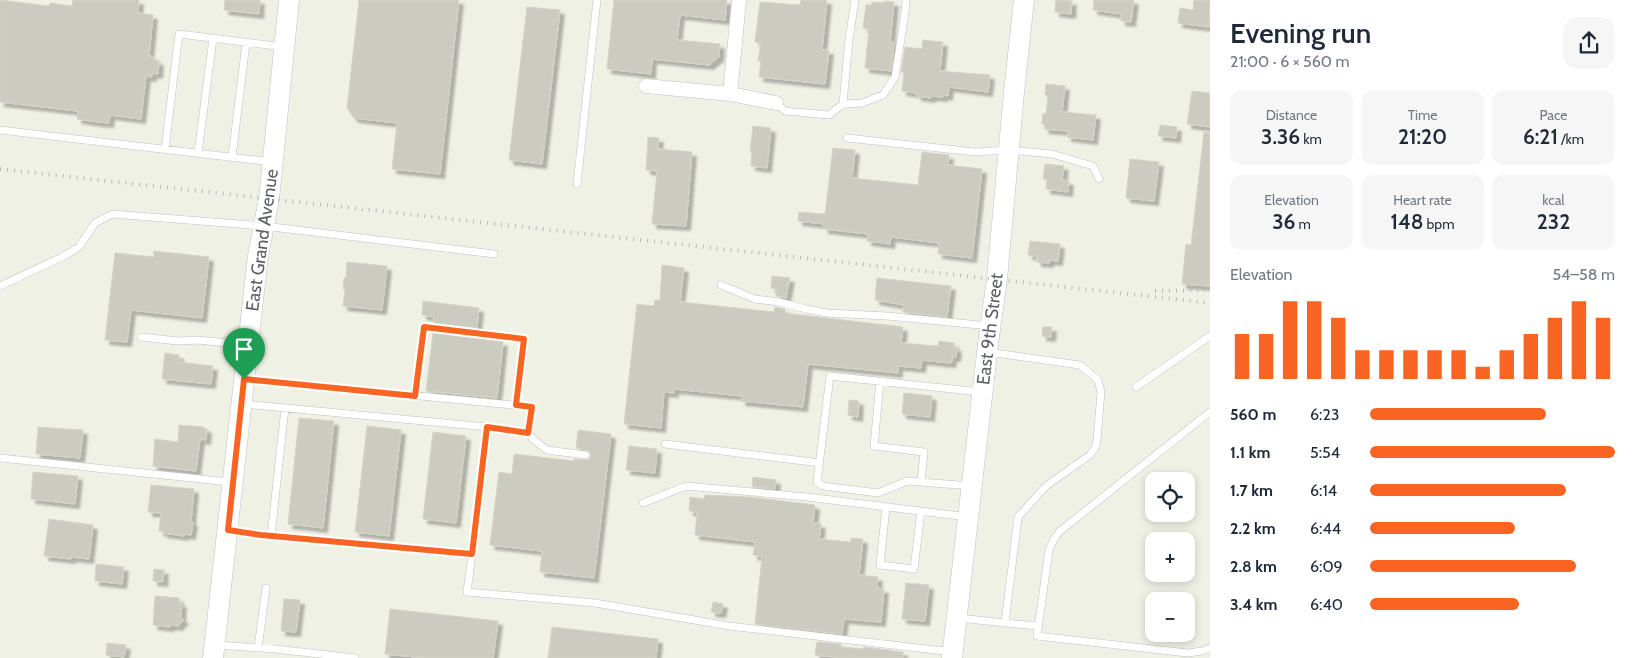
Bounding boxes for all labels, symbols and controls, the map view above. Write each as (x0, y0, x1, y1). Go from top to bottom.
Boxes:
text: Evening run (1230, 16, 1371, 50)
button: share (1563, 17, 1615, 69)
text: 21:00 · 6 × 560 m (1230, 52, 1350, 71)
text: Distance (1266, 106, 1317, 124)
text: Time (1408, 106, 1437, 124)
text: Pace (1540, 106, 1567, 124)
text: 3.36 (1261, 124, 1300, 149)
text: 21:20 (1398, 124, 1447, 149)
text: 6:21 (1523, 124, 1558, 149)
text: km (1300, 130, 1322, 148)
text: /km (1558, 130, 1584, 148)
street label: East Grand Avenue (241, 167, 283, 313)
text: Elevation (1264, 191, 1319, 209)
text: Heart rate (1393, 191, 1452, 209)
text: kcal (1542, 191, 1565, 209)
text: 36 (1272, 209, 1295, 234)
text: 148 (1391, 209, 1423, 234)
text: 232 (1537, 209, 1570, 234)
text: m (1295, 215, 1311, 233)
text: bpm (1423, 215, 1454, 233)
text: Elevation (1230, 265, 1293, 284)
text: 54–58 m (1552, 265, 1615, 284)
street label: East 9th Street (972, 272, 1008, 386)
pin (223, 328, 265, 379)
icon: arrive (230, 335, 258, 363)
text: 560 m (1230, 405, 1276, 424)
text: 6:23 (1310, 405, 1339, 424)
text: 1.1 km (1230, 443, 1270, 462)
text: 5:54 (1310, 443, 1340, 462)
map controls (1145, 472, 1195, 642)
button: locate (1145, 472, 1195, 522)
text: 1.7 km (1230, 481, 1273, 500)
text: 6:14 (1310, 481, 1337, 500)
text: 2.2 km (1230, 519, 1276, 538)
text: 6:44 (1310, 519, 1341, 538)
button: + (1145, 532, 1195, 582)
text: 2.8 km (1230, 557, 1277, 576)
text: 6:09 (1310, 557, 1343, 576)
button: − (1145, 592, 1195, 642)
text: 3.4 km (1230, 595, 1277, 614)
text: 6:40 (1310, 595, 1343, 614)

